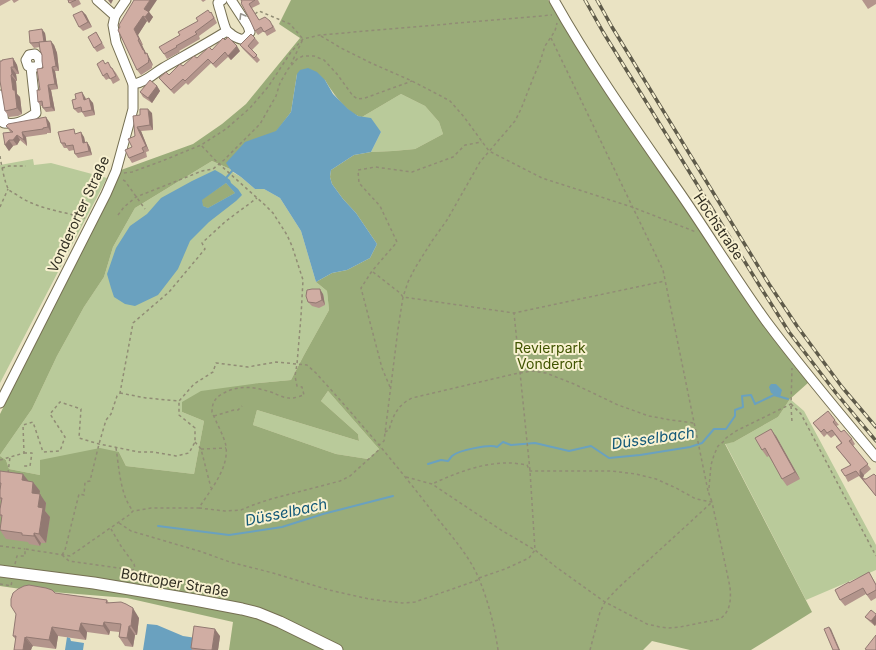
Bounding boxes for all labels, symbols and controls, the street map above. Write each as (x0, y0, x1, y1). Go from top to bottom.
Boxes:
one-way arrow (239, 13, 246, 20)
street label: Vonderorter Straße (44, 153, 112, 275)
street label: Hochstraße (690, 189, 748, 263)
park label: Revierpark Vonderort (514, 339, 586, 372)
water label: Düsselbach (610, 423, 696, 453)
water label: Düsselbach (243, 494, 329, 530)
street label: Bottroper Straße (120, 564, 230, 600)

